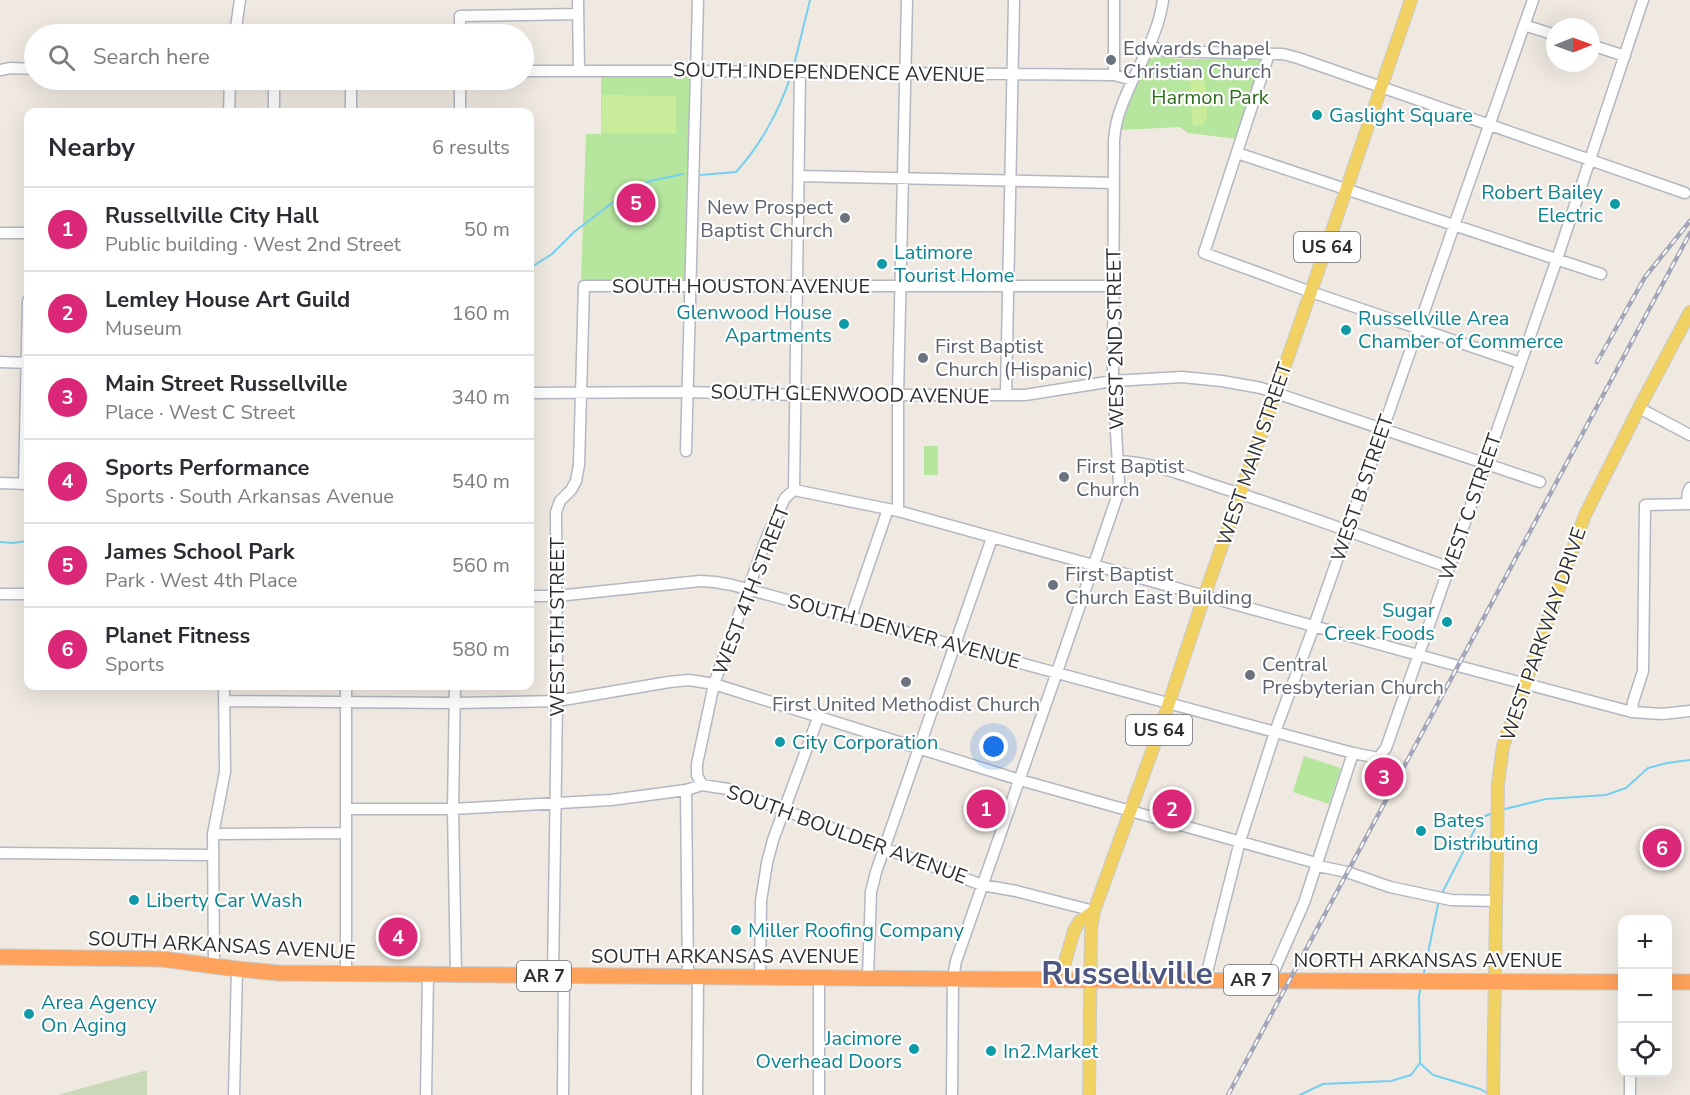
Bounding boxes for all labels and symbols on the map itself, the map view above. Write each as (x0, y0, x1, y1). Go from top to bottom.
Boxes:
north arrow (1546, 18, 1600, 72)
place label: Edwards Chapel Christian Church (1123, 35, 1272, 85)
marker: Edwards Chapel Christian Church (1104, 53, 1118, 67)
street label: SOUTH INDEPENDENCE AVENUE (673, 56, 985, 89)
park label: Harmon Park (1151, 84, 1270, 111)
place label: Gaslight Square (1329, 102, 1473, 129)
marker: Gaslight Square (1310, 108, 1324, 122)
place label: Robert Bailey Electric (1481, 179, 1604, 229)
pin: 5 (616, 180, 656, 226)
place label: New Prospect Baptist Church (700, 194, 834, 244)
marker: Robert Bailey Electric (1608, 197, 1622, 211)
marker: New Prospect Baptist Church (838, 211, 852, 225)
road number: US 64 (1294, 232, 1360, 262)
place label: Latimore Tourist Home (894, 239, 1014, 289)
street label: WEST 2ND STREET (1100, 248, 1131, 430)
marker: Latimore Tourist Home (875, 257, 889, 271)
street label: SOUTH HOUSTON AVENUE (612, 273, 870, 300)
place label: Glenwood House Apartments (676, 299, 832, 349)
place label: Russellville Area Chamber of Commerce (1358, 305, 1563, 355)
marker: Glenwood House Apartments (837, 317, 851, 331)
marker: Russellville Area Chamber of Commerce (1339, 323, 1353, 337)
place label: First Baptist Church (Hispanic) (935, 333, 1094, 383)
marker: First Baptist Church (Hispanic) (916, 351, 930, 365)
street label: WEST MAIN STREET (1210, 359, 1298, 549)
street label: SOUTH GLENWOOD AVENUE (710, 379, 990, 410)
street label: WEST B STREET (1325, 411, 1400, 565)
street label: WEST C STREET (1433, 430, 1508, 584)
place label: First Baptist Church (1076, 453, 1185, 503)
marker: First Baptist Church (1057, 470, 1071, 484)
street label: WEST 4TH STREET (707, 502, 796, 679)
street label: WEST PARKWAY DRIVE (1494, 524, 1593, 745)
street label: WEST 5TH STREET (544, 537, 571, 717)
place label: First Baptist Church East Building (1065, 561, 1252, 611)
marker: First Baptist Church East Building (1046, 578, 1060, 592)
street label: SOUTH DENVER AVENUE (785, 587, 1023, 676)
place label: Sugar Creek Foods (1324, 597, 1435, 647)
marker: Sugar Creek Foods (1440, 615, 1454, 629)
place label: Central Presbyterian Church (1262, 651, 1444, 701)
marker: Central Presbyterian Church (1243, 668, 1257, 682)
marker: First United Methodist Church (899, 675, 913, 689)
place label: First United Methodist Church (772, 691, 1040, 718)
road number: US 64 (1126, 715, 1192, 745)
place label: City Corporation (792, 729, 938, 756)
your location (979, 732, 1008, 761)
marker: City Corporation (773, 735, 787, 749)
pin: 3 (1364, 754, 1404, 800)
street label: SOUTH BOULDER AVENUE (723, 778, 971, 891)
pin: 1 (966, 786, 1006, 832)
pin: 2 (1152, 786, 1192, 832)
place label: Bates Distributing (1433, 807, 1538, 857)
marker: Bates Distributing (1414, 824, 1428, 838)
pin: 6 (1642, 826, 1682, 870)
place label: Liberty Car Wash (146, 887, 303, 914)
marker: Liberty Car Wash (127, 893, 141, 907)
pin: 4 (378, 914, 418, 960)
place label: Miller Roofing Company (748, 917, 965, 944)
marker: Miller Roofing Company (729, 923, 743, 937)
street label: SOUTH ARKANSAS AVENUE (87, 925, 356, 966)
street label: SOUTH ARKANSAS AVENUE (591, 943, 859, 970)
street label: NORTH ARKANSAS AVENUE (1294, 947, 1562, 974)
district label: Russellville (1041, 952, 1213, 995)
road number: AR 7 (517, 961, 571, 991)
road number: AR 7 (1224, 965, 1278, 995)
place label: Area Agency On Aging (41, 989, 158, 1039)
marker: Area Agency On Aging (22, 1007, 36, 1021)
place label: Jacimore Overhead Doors (756, 1025, 902, 1075)
place label: In2.Market (1003, 1038, 1099, 1065)
marker: Jacimore Overhead Doors (907, 1042, 921, 1056)
marker: In2.Market (984, 1044, 998, 1058)

